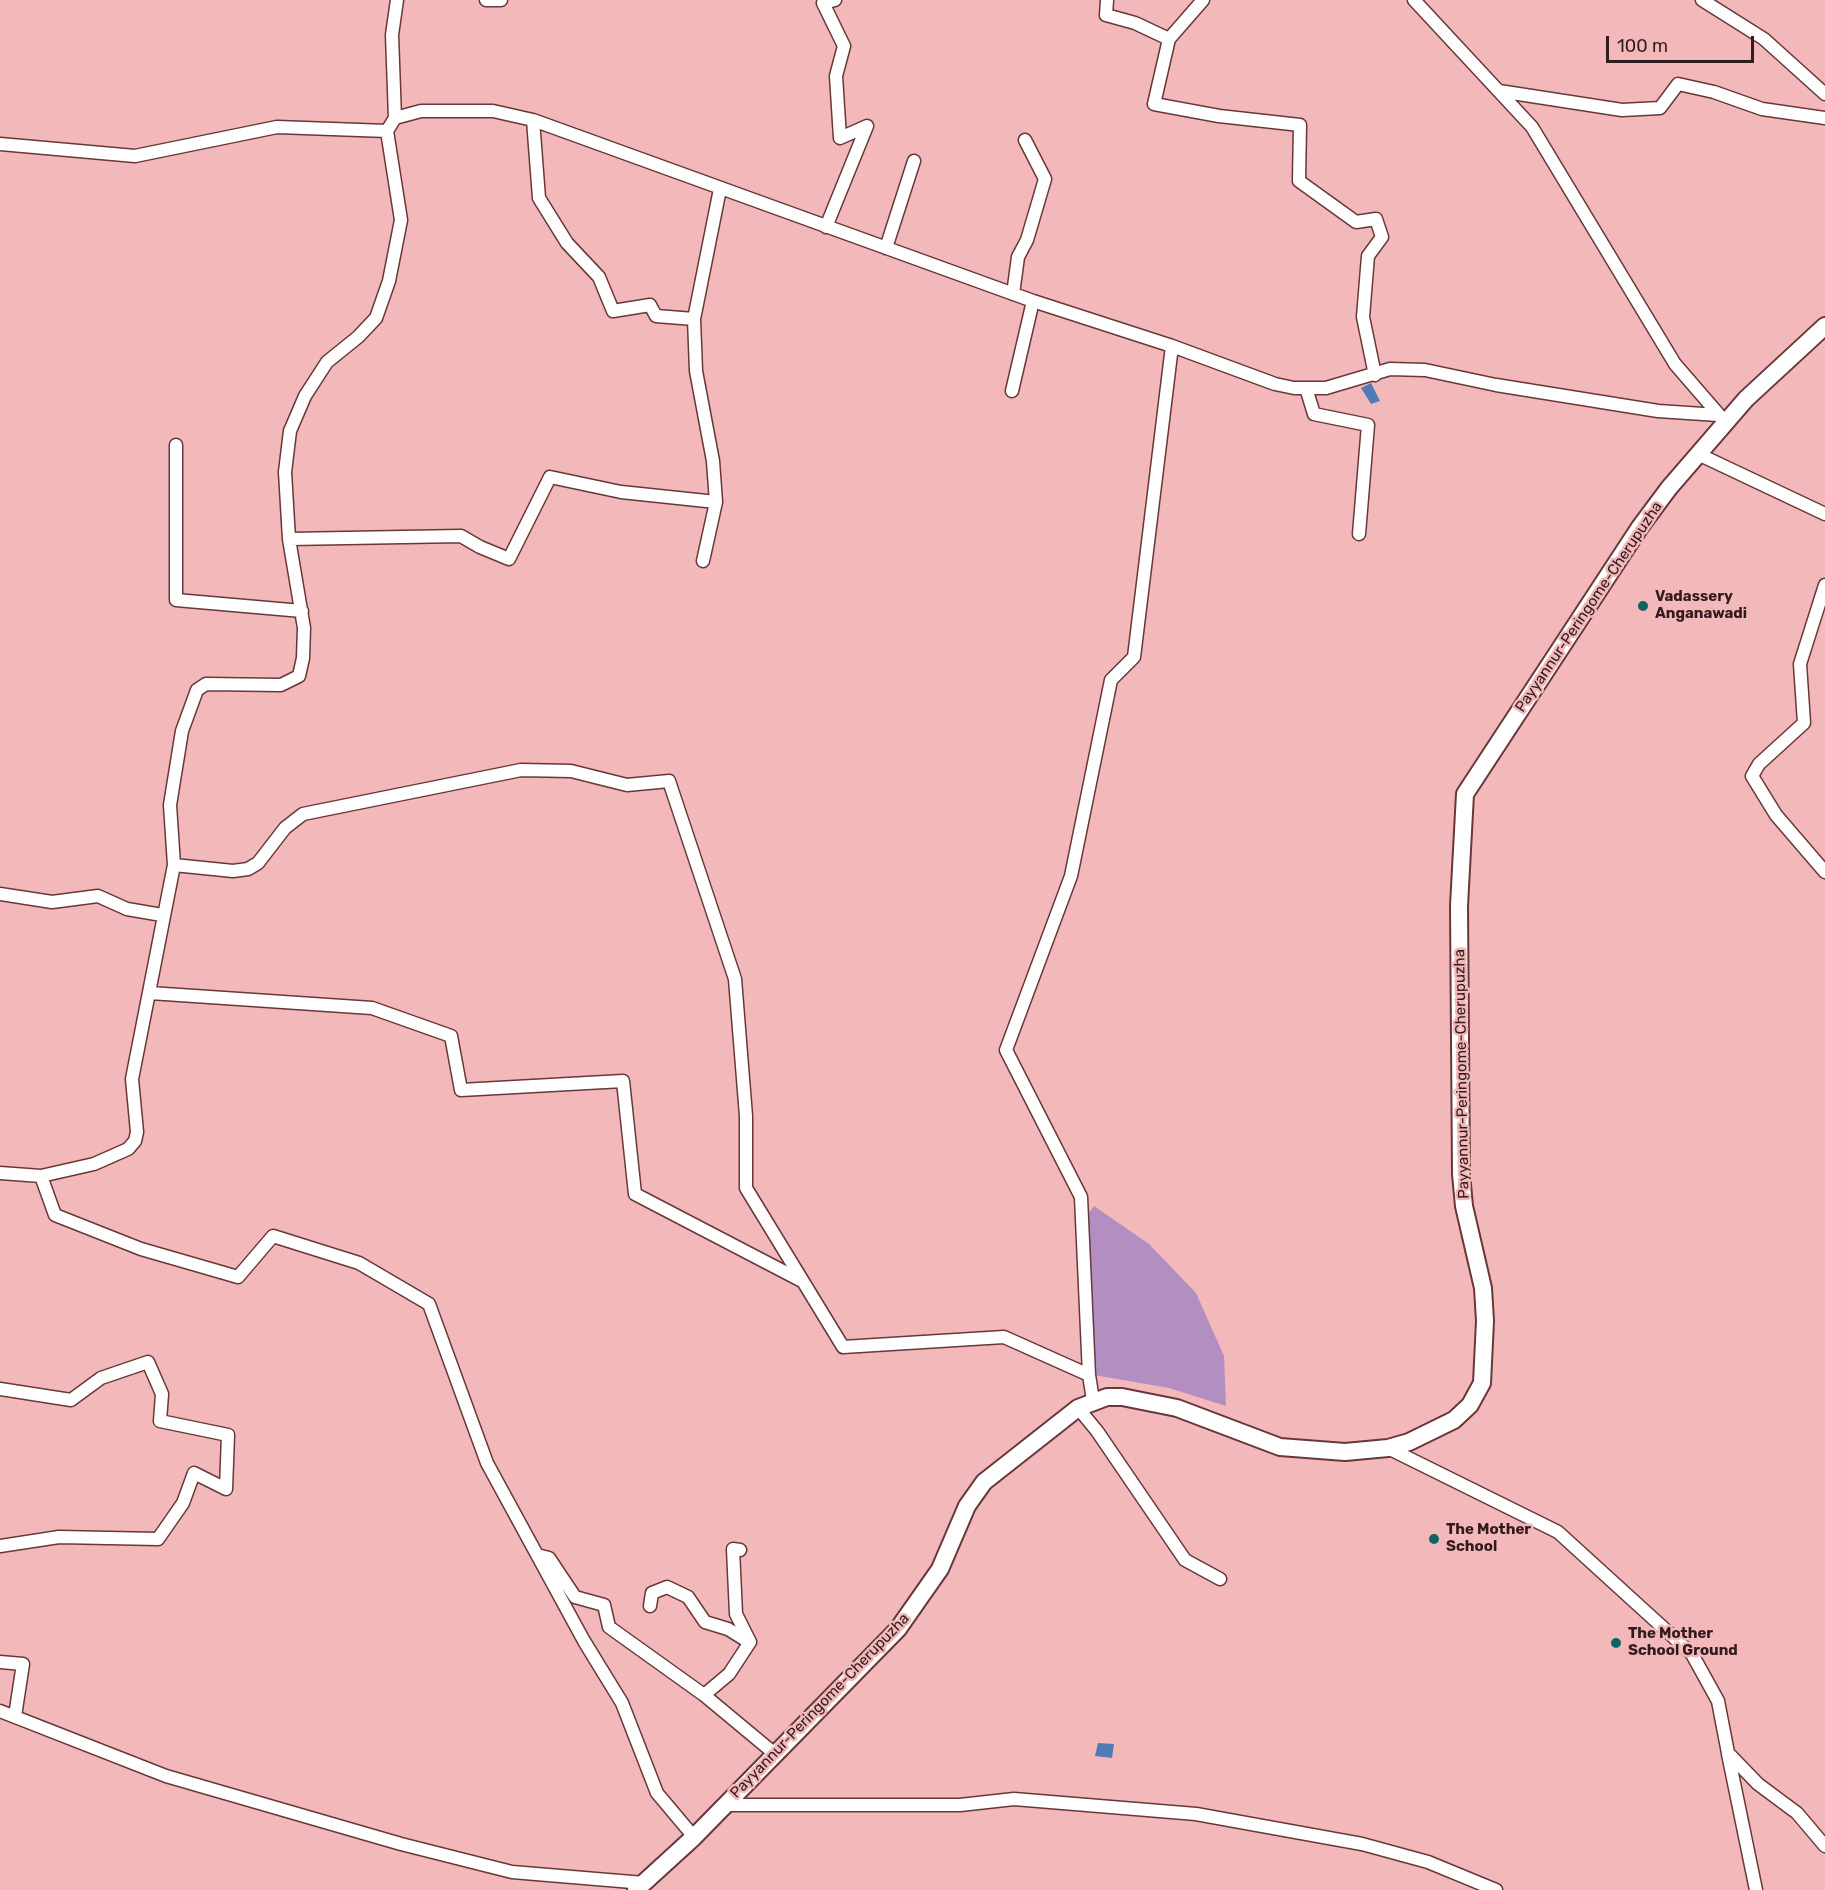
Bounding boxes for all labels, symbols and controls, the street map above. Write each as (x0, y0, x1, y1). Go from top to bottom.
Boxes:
scale bar (1609, 24, 1758, 62)
text: 100 m (1617, 35, 1668, 57)
street label: Payyannur-Peringome-Cherupuzha (1512, 498, 1666, 716)
place label: Vadassery Anganawadi (1655, 588, 1747, 623)
marker: Vadassery Anganawadi (1636, 599, 1650, 613)
street label: Payyannur-Peringome-Cherupuzha (1451, 949, 1473, 1199)
place label: The Mother School (1446, 1521, 1531, 1556)
marker: The Mother School (1427, 1532, 1441, 1546)
street label: Payyannur-Peringome-Cherupuzha (727, 1610, 913, 1802)
place label: The Mother School Ground (1628, 1625, 1738, 1660)
marker: The Mother School Ground (1609, 1636, 1623, 1650)

